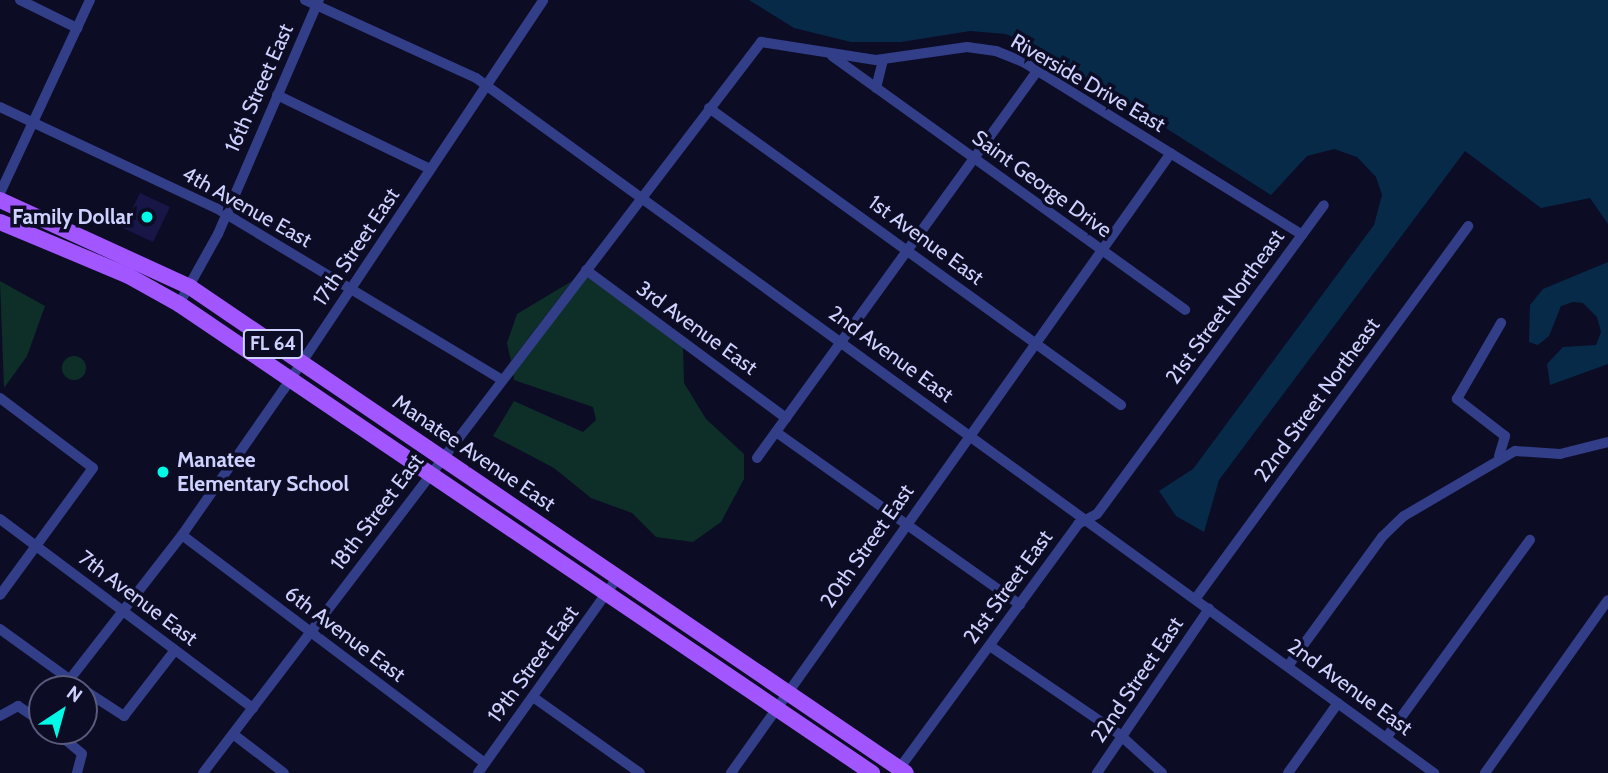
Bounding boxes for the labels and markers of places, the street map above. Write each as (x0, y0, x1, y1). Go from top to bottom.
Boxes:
place label: Family Dollar (12, 204, 133, 230)
marker: Family Dollar (139, 209, 155, 225)
place label: Manatee Elementary School (177, 447, 349, 497)
marker: Manatee Elementary School (155, 464, 171, 480)

